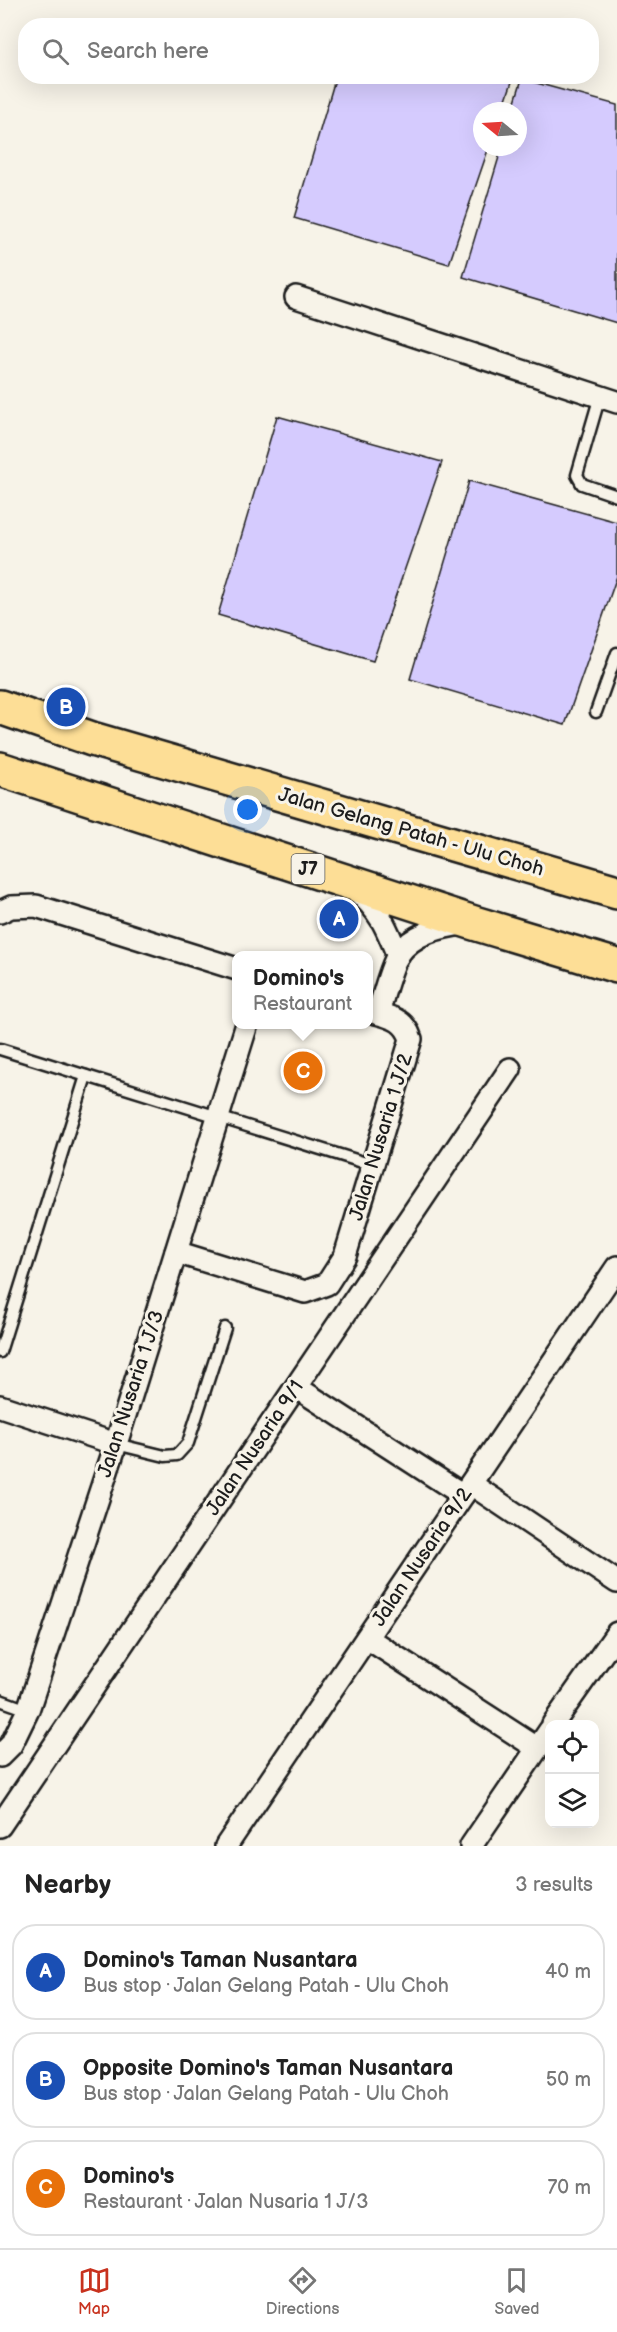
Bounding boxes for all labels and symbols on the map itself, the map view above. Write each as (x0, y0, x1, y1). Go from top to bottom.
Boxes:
north arrow (473, 102, 527, 156)
pin: B (46, 684, 86, 730)
street label: Jalan Gelang Patah - Ulu Choh (275, 783, 547, 881)
your location (233, 795, 262, 824)
road number: J7 (292, 854, 324, 884)
pin: A (320, 896, 358, 942)
pin: C (284, 1048, 322, 1094)
street label: Jalan Nusaria 1 J/2 (344, 1050, 418, 1223)
street label: Jalan Nusaria 1 J/3 (93, 1308, 169, 1480)
street label: Jalan Nusaria 9/1 (201, 1376, 309, 1520)
street label: Jalan Nusaria 9/2 (367, 1483, 477, 1631)

